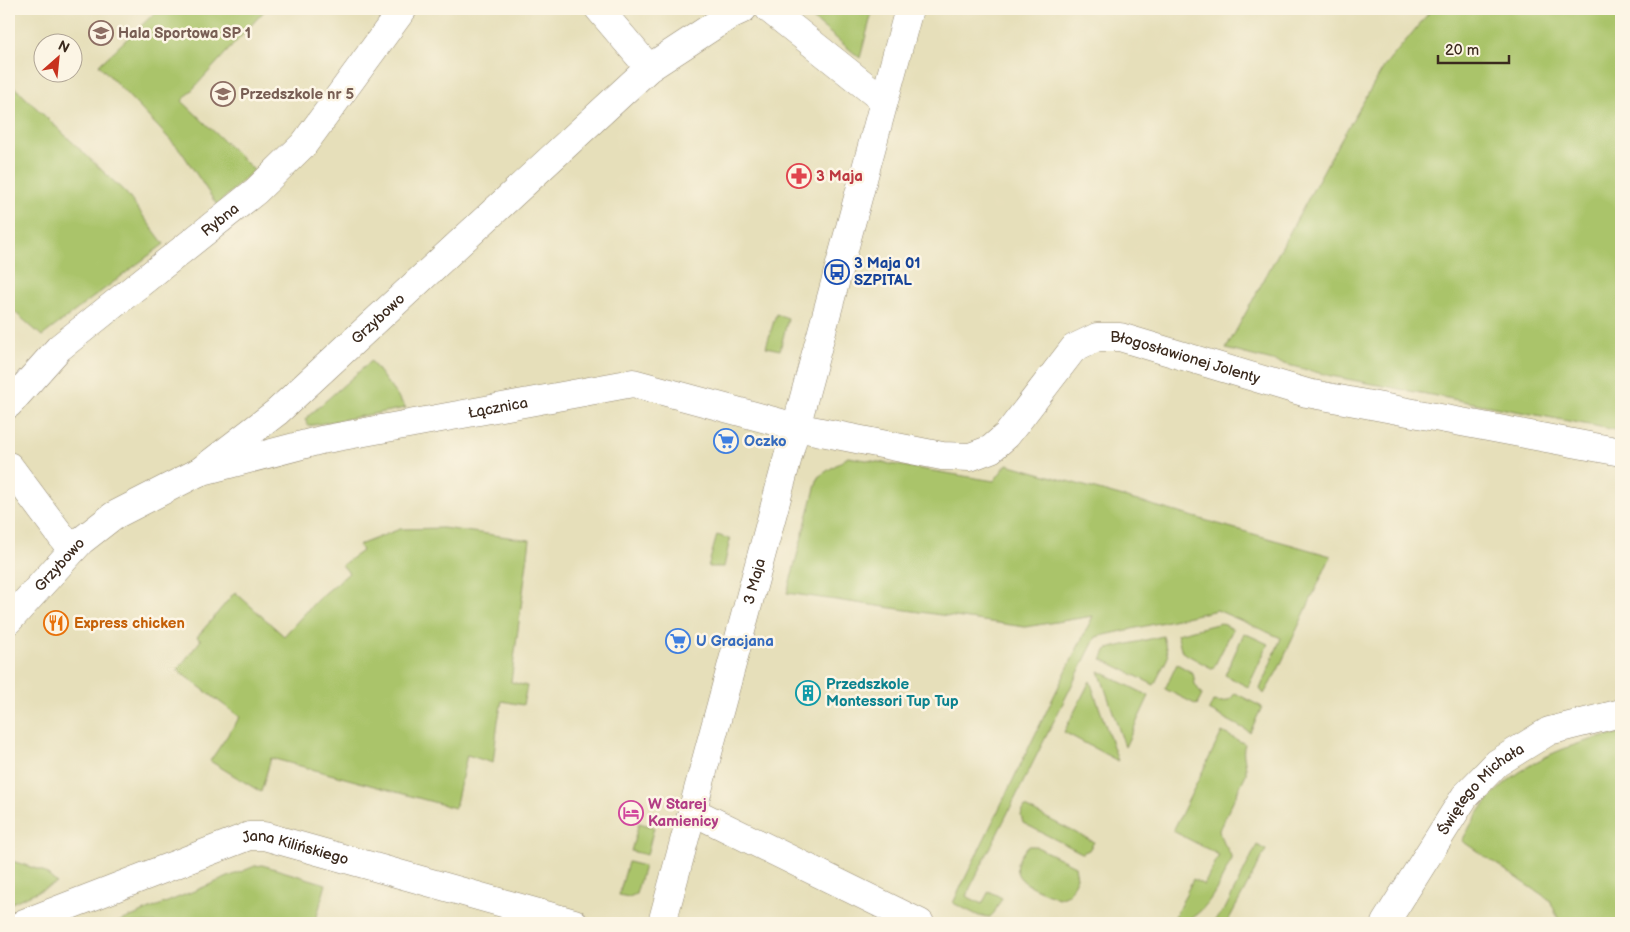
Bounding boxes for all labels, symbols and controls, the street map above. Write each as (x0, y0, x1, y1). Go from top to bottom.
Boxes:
school or university icon: Hala Sportowa SP 1 (88, 20, 114, 46)
place label: Hala Sportowa SP 1 (118, 24, 251, 43)
north arrow (32, 32, 82, 82)
scale bar (1438, 32, 1509, 64)
text: N (55, 37, 72, 57)
text: 20 m (1445, 41, 1479, 60)
school or university icon: Przedszkole nr 5 (210, 81, 236, 107)
place label: Przedszkole nr 5 (240, 85, 354, 104)
pharmacy icon: 3 Maja (786, 163, 812, 189)
place label: 3 Maja (816, 167, 863, 186)
street label: Rybna (198, 199, 243, 241)
place label: 3 Maja 01 SZPITAL (854, 254, 921, 290)
bus stop icon: 3 Maja 01 SZPITAL (824, 259, 850, 285)
street label: Grzybowo (348, 290, 409, 348)
street label: Błogosławionej Jolenty (1110, 328, 1262, 388)
street label: Łącznica (467, 393, 529, 423)
supermarket icon: Oczko (713, 428, 739, 454)
place label: Oczko (744, 432, 787, 451)
street label: Grzybowo (31, 534, 89, 596)
street label: 3 Maja (740, 556, 770, 606)
restaurant icon: Express chicken (43, 610, 69, 636)
place label: Express chicken (74, 614, 185, 633)
supermarket icon: U Gracjana (665, 628, 691, 654)
place label: U Gracjana (696, 632, 774, 651)
place label: Przedszkole Montessori Tup Tup (826, 675, 959, 711)
building icon: Przedszkole Montessori Tup Tup (795, 680, 821, 706)
street label: Świętego Michała (1434, 740, 1528, 839)
place label: W Starej Kamienicy (648, 795, 719, 831)
hotel icon: W Starej Kamienicy (618, 800, 644, 826)
street label: Jana Kilińskiego (239, 827, 351, 869)

